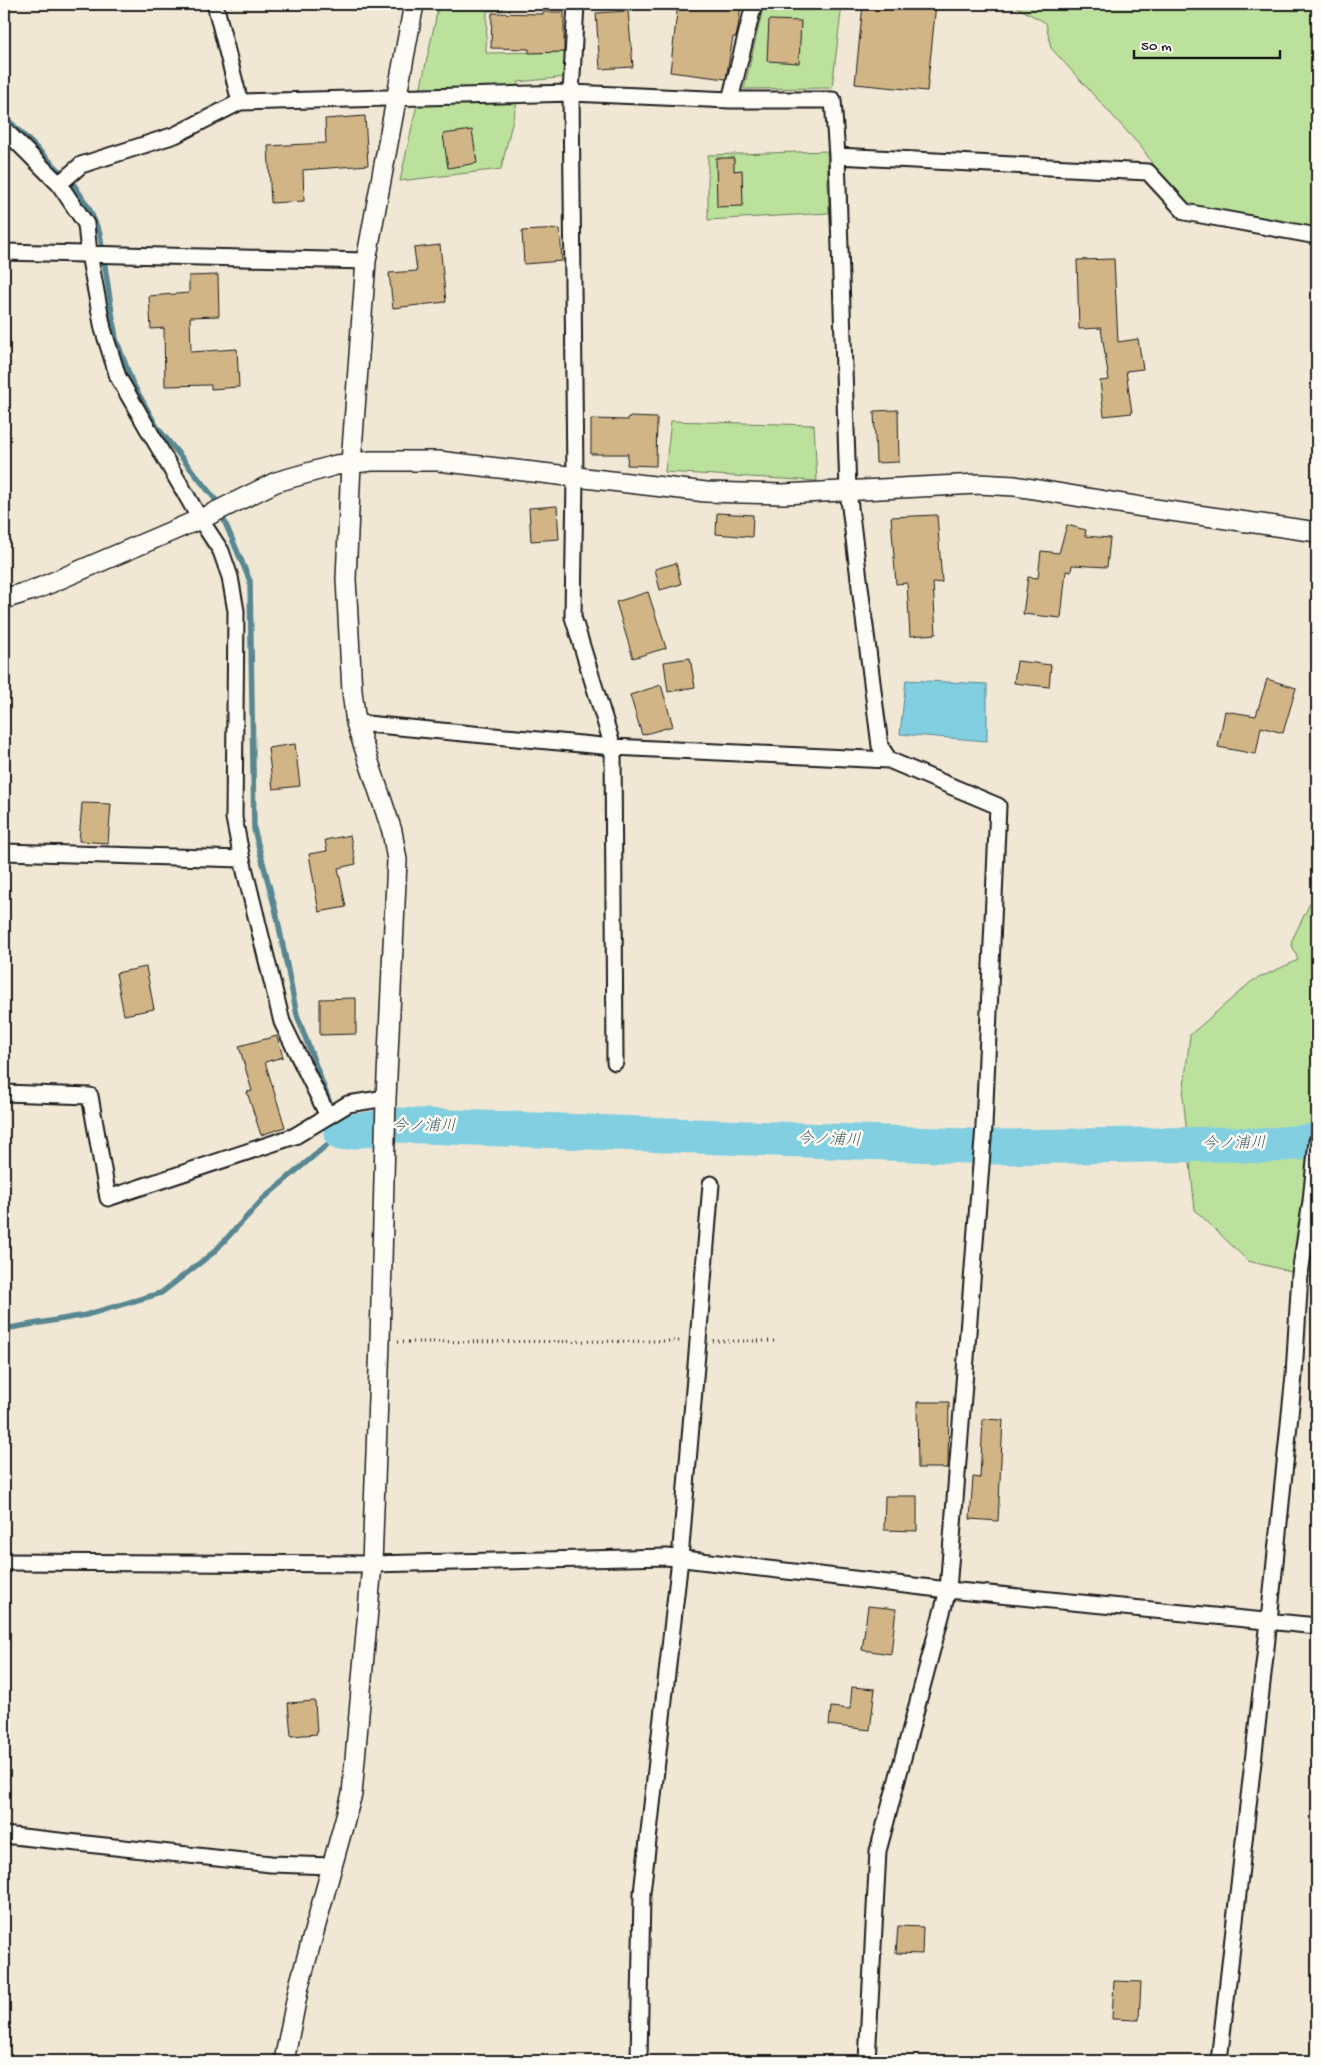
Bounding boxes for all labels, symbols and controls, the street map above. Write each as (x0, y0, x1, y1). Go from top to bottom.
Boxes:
scale bar (1134, 28, 1280, 60)
text: 50 m (1141, 38, 1172, 56)
water label: 今ノ浦川 (392, 1117, 456, 1137)
water label: 今ノ浦川 (797, 1129, 861, 1152)
water label: 今ノ浦川 (1202, 1134, 1266, 1155)

